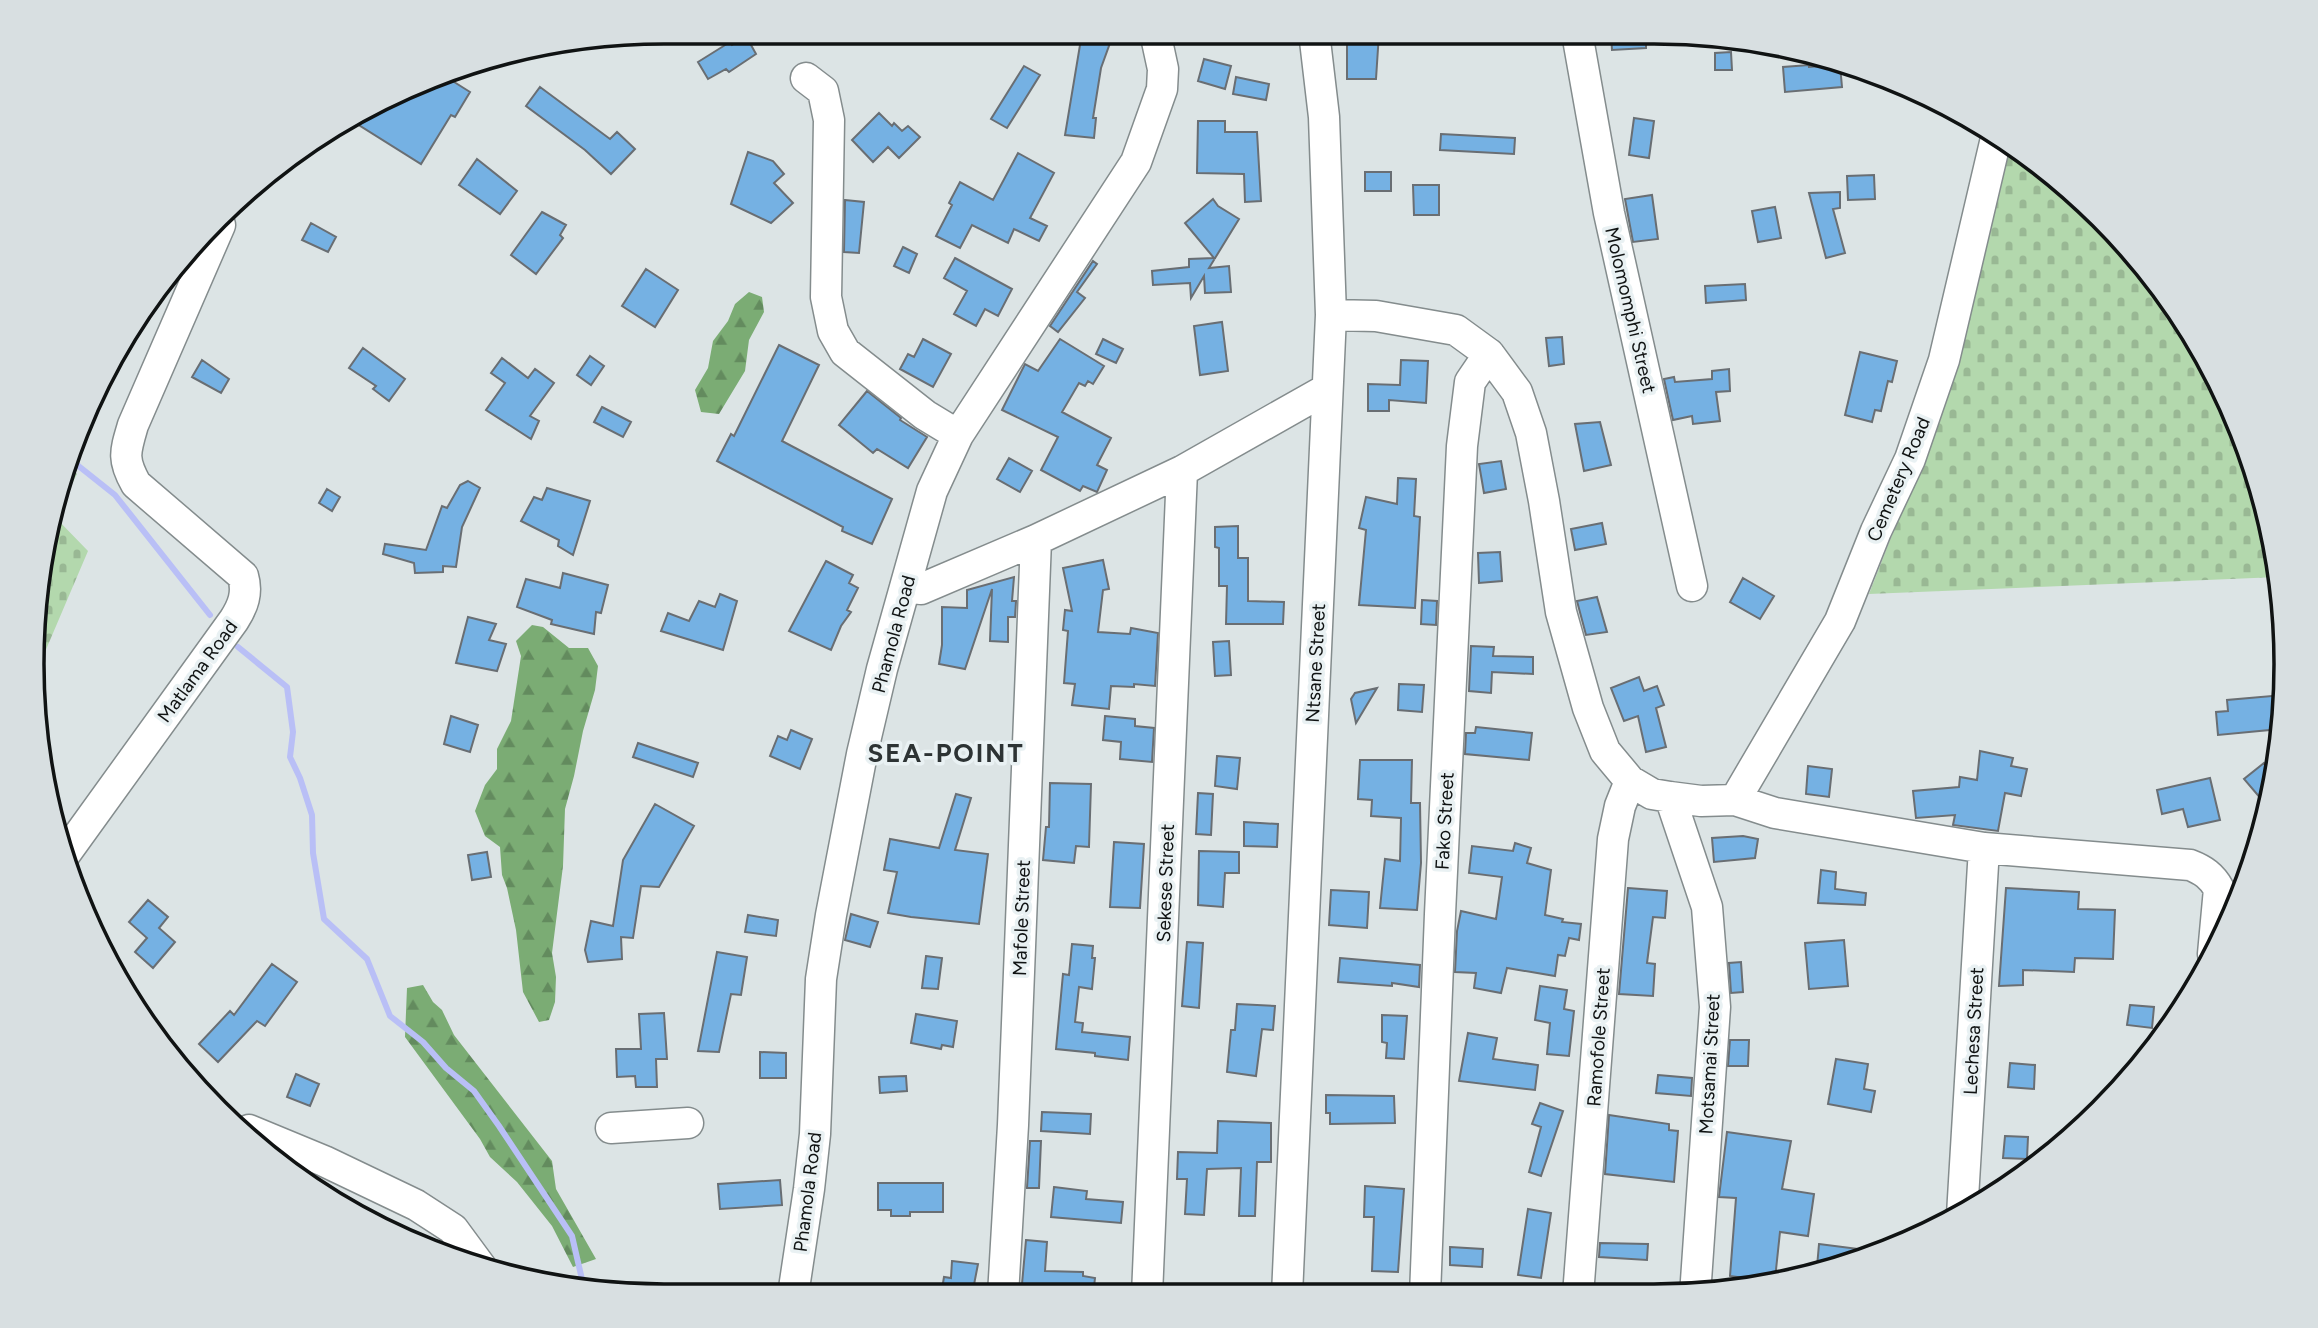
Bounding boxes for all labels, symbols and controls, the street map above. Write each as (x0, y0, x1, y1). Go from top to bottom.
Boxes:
street label: Molomomphi Street (1600, 225, 1661, 395)
street label: Cemetery Road (1862, 413, 1935, 545)
street label: Phamola Road (867, 573, 920, 695)
street label: Ntsane Street (1301, 603, 1330, 723)
street label: Matlama Road (153, 616, 242, 727)
district label: SEA-POINT (867, 737, 1025, 769)
street label: Fako Street (1430, 772, 1459, 870)
street label: Sekese Street (1152, 823, 1179, 943)
street label: Mafole Street (1008, 860, 1035, 976)
street label: Ramofole Street (1582, 967, 1615, 1107)
street label: Lechesa Street (1959, 967, 1988, 1096)
street label: Motsamai Street (1694, 993, 1725, 1135)
street label: Phamola Road (789, 1131, 826, 1253)

